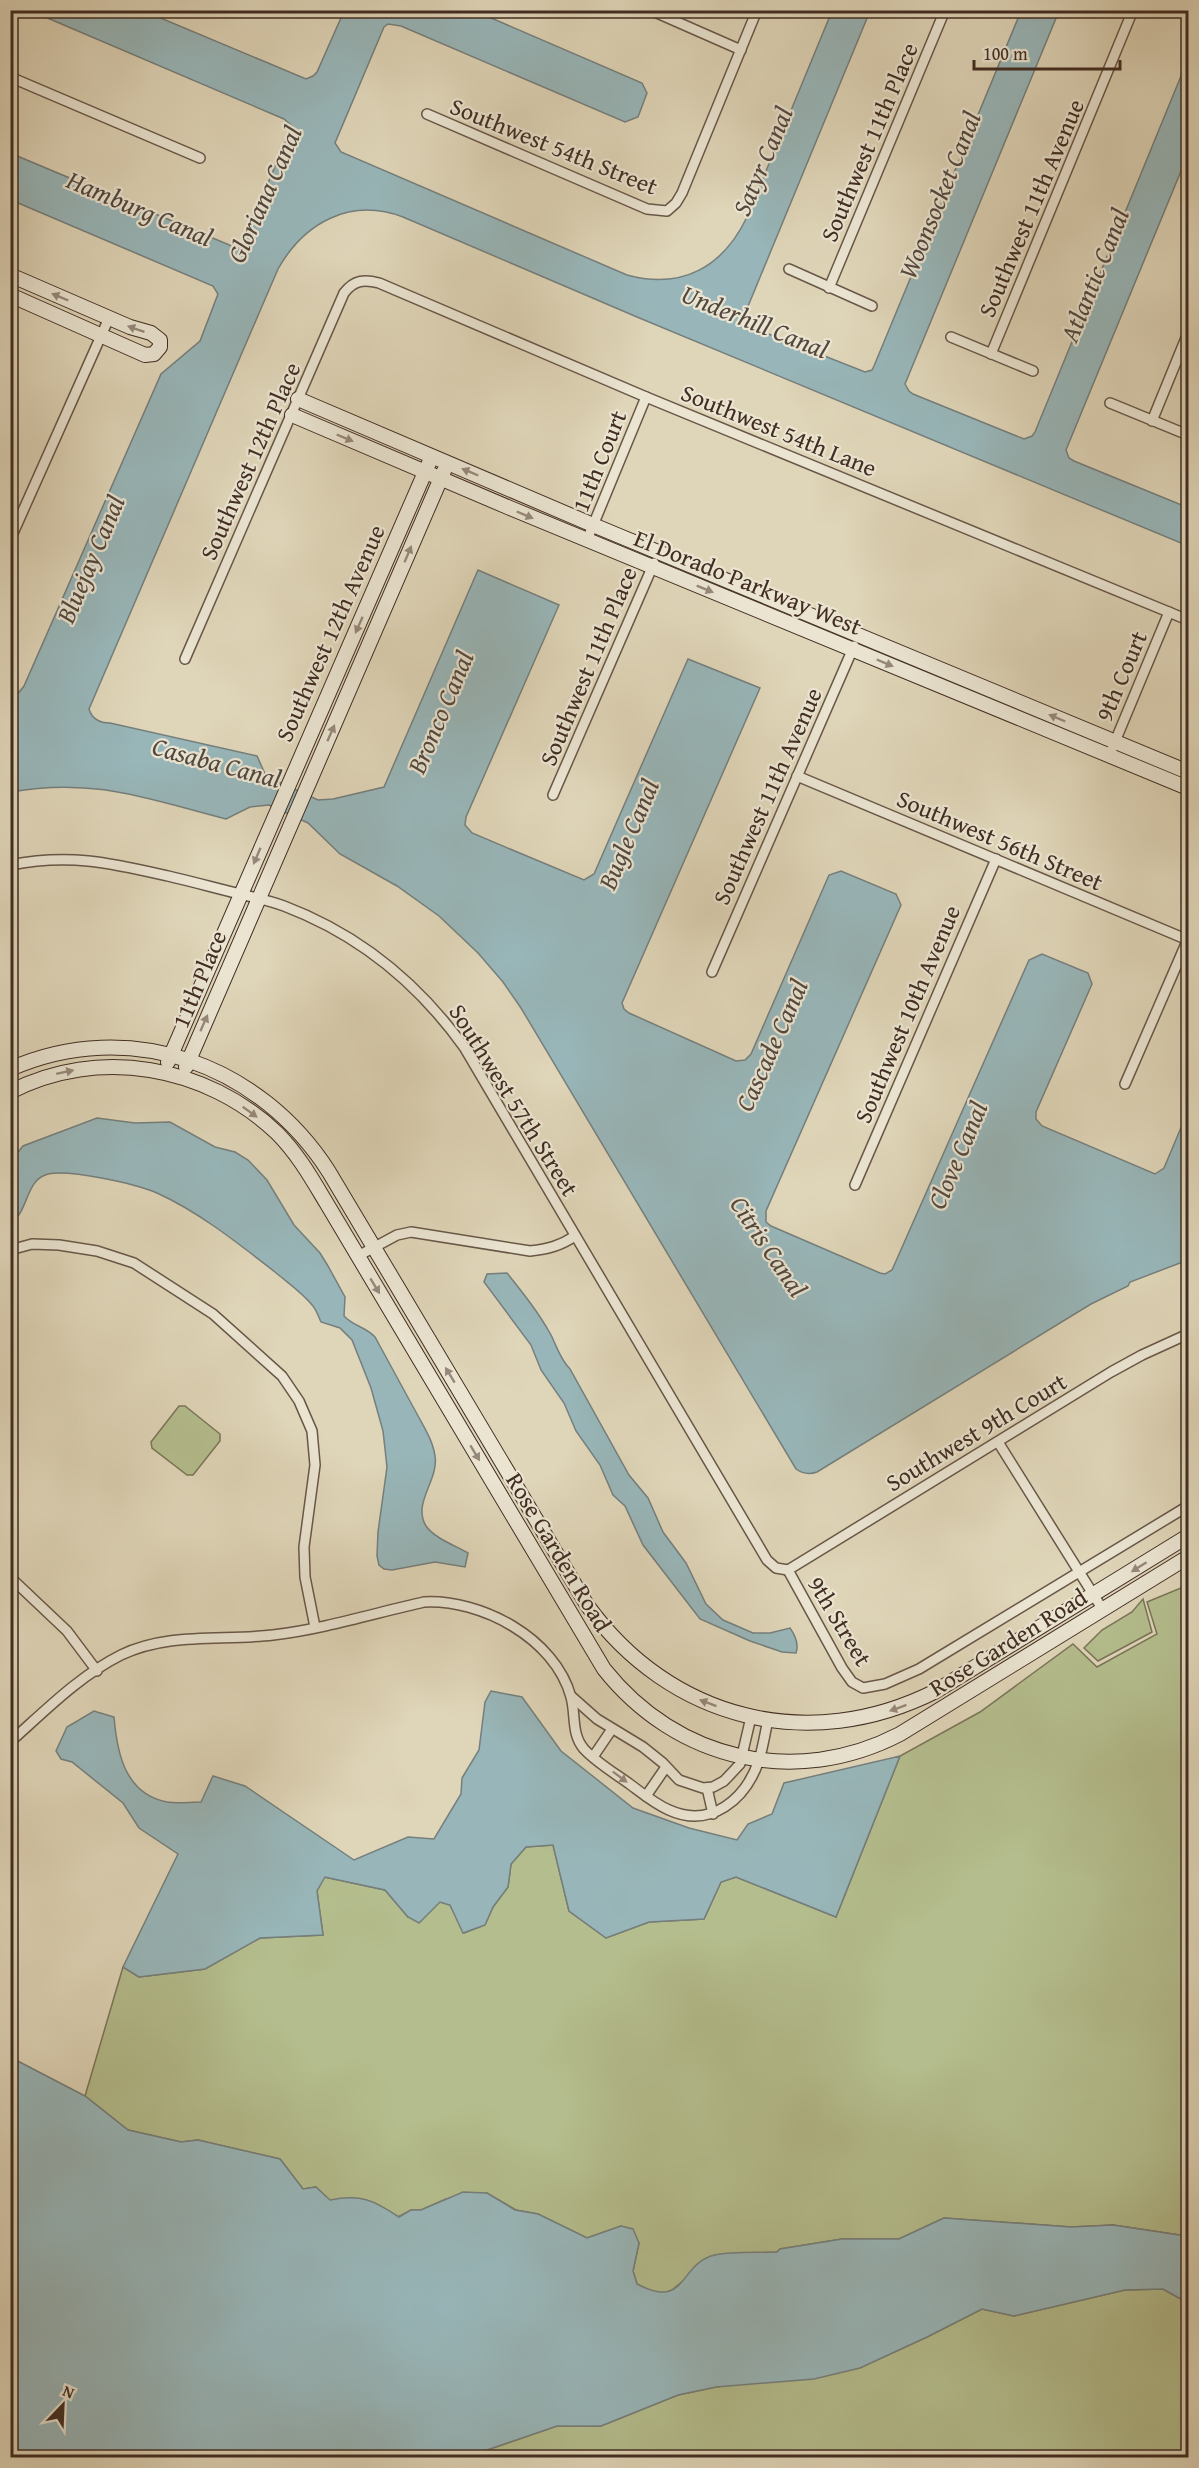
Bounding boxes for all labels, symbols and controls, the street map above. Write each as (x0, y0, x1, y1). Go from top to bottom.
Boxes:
scale bar (974, 33, 1120, 71)
street label: Southwest 11th Place (811, 37, 927, 247)
text: 100 m (983, 40, 1028, 67)
street label: Southwest 54th Street (445, 88, 664, 204)
street label: Southwest 11th Avenue (969, 93, 1093, 323)
water label: Satyr Canal (722, 100, 802, 222)
water label: Woonsocket Canal (888, 105, 990, 285)
water label: Gloriana Canal (216, 119, 312, 269)
water label: Hamburg Canal (60, 159, 219, 256)
water label: Atlantic Canal (1049, 202, 1139, 349)
water label: Underhill Canal (676, 274, 834, 368)
one-way arrow (50, 292, 68, 302)
one-way arrow (127, 323, 145, 333)
street label: Southwest 12th Place (191, 356, 309, 566)
street label: Southwest 54th Lane (676, 375, 882, 485)
street label: 11th Court (563, 404, 635, 517)
one-way arrow (337, 433, 355, 443)
one-way arrow (461, 467, 479, 477)
water label: Bluejay Canal (45, 489, 134, 630)
one-way arrow (516, 510, 534, 520)
street label: Southwest 12th Avenue (266, 519, 394, 747)
street label: El Dorado Parkway West (629, 520, 868, 644)
one-way arrow (403, 544, 413, 562)
street label: Southwest 11th Place (530, 561, 646, 771)
one-way arrow (696, 585, 714, 594)
one-way arrow (354, 616, 363, 634)
street label: 9th Court (1086, 625, 1156, 727)
water label: Bronco Canal (396, 645, 483, 780)
one-way arrow (877, 658, 894, 667)
street label: Southwest 11th Avenue (703, 682, 831, 910)
one-way arrow (1047, 713, 1065, 723)
one-way arrow (326, 723, 336, 741)
water label: Casaba Canal (148, 726, 286, 798)
water label: Bugle Canal (587, 773, 669, 896)
street label: Southwest 56th Street (891, 781, 1109, 900)
one-way arrow (252, 847, 261, 865)
street label: Southwest 10th Avenue (845, 899, 969, 1129)
street label: 11th Place (163, 925, 235, 1033)
water label: Cascade Canal (725, 973, 817, 1117)
street label: Southwest 57th Street (441, 997, 588, 1203)
one-way arrow (200, 1014, 209, 1032)
one-way arrow (56, 1067, 75, 1077)
water label: Clove Canal (917, 1095, 997, 1215)
one-way arrow (242, 1106, 258, 1118)
water label: Citris Canal (721, 1187, 817, 1305)
one-way arrow (370, 1277, 380, 1294)
street label: Southwest 9th Court (879, 1364, 1074, 1500)
one-way arrow (444, 1367, 455, 1383)
one-way arrow (469, 1445, 480, 1461)
street label: Rose Garden Road (498, 1466, 621, 1638)
one-way arrow (1131, 1562, 1147, 1573)
street label: 9th Street (799, 1569, 881, 1673)
street label: Rose Garden Road (922, 1579, 1094, 1705)
one-way arrow (699, 1698, 717, 1707)
one-way arrow (889, 1703, 907, 1713)
one-way arrow (612, 1770, 627, 1782)
north arrow (33, 2375, 93, 2435)
text: N (59, 2378, 79, 2404)

